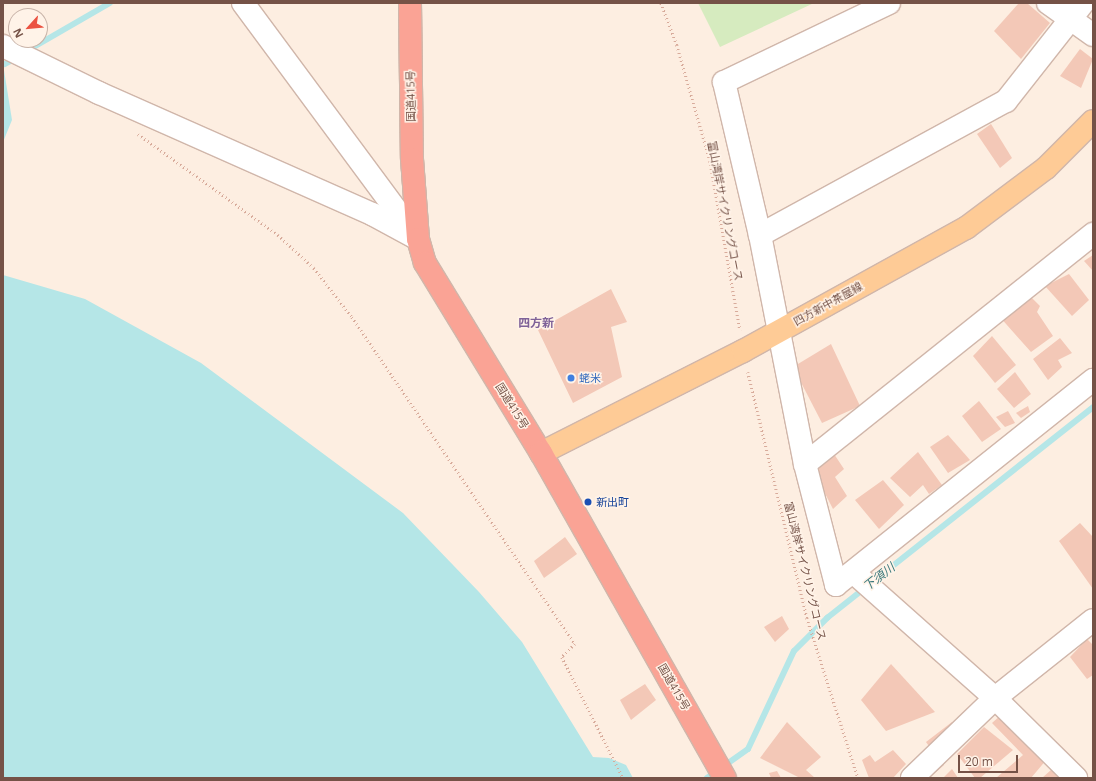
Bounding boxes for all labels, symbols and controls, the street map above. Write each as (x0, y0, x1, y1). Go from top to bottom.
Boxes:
north arrow (8, 8, 48, 48)
text: N (9, 26, 26, 41)
street label: 国道415号 (404, 70, 418, 122)
street label: 富山湾岸サイクリングコース (705, 140, 745, 282)
street label: 四方新中茶屋線 (791, 280, 865, 328)
district label: 四方新 (518, 316, 554, 330)
place label: 蛯米 (579, 371, 601, 385)
marker: 蛯米 (566, 373, 576, 383)
street label: 国道415号 (493, 381, 531, 431)
place label: 新出町 (596, 495, 629, 509)
marker: 新出町 (583, 497, 593, 507)
street label: 富山湾岸サイクリングコース (781, 500, 829, 642)
water label: 下須川 (860, 560, 898, 594)
street label: 国道415号 (655, 661, 693, 713)
scale bar (960, 747, 1020, 773)
text: 20 m (965, 753, 993, 770)

